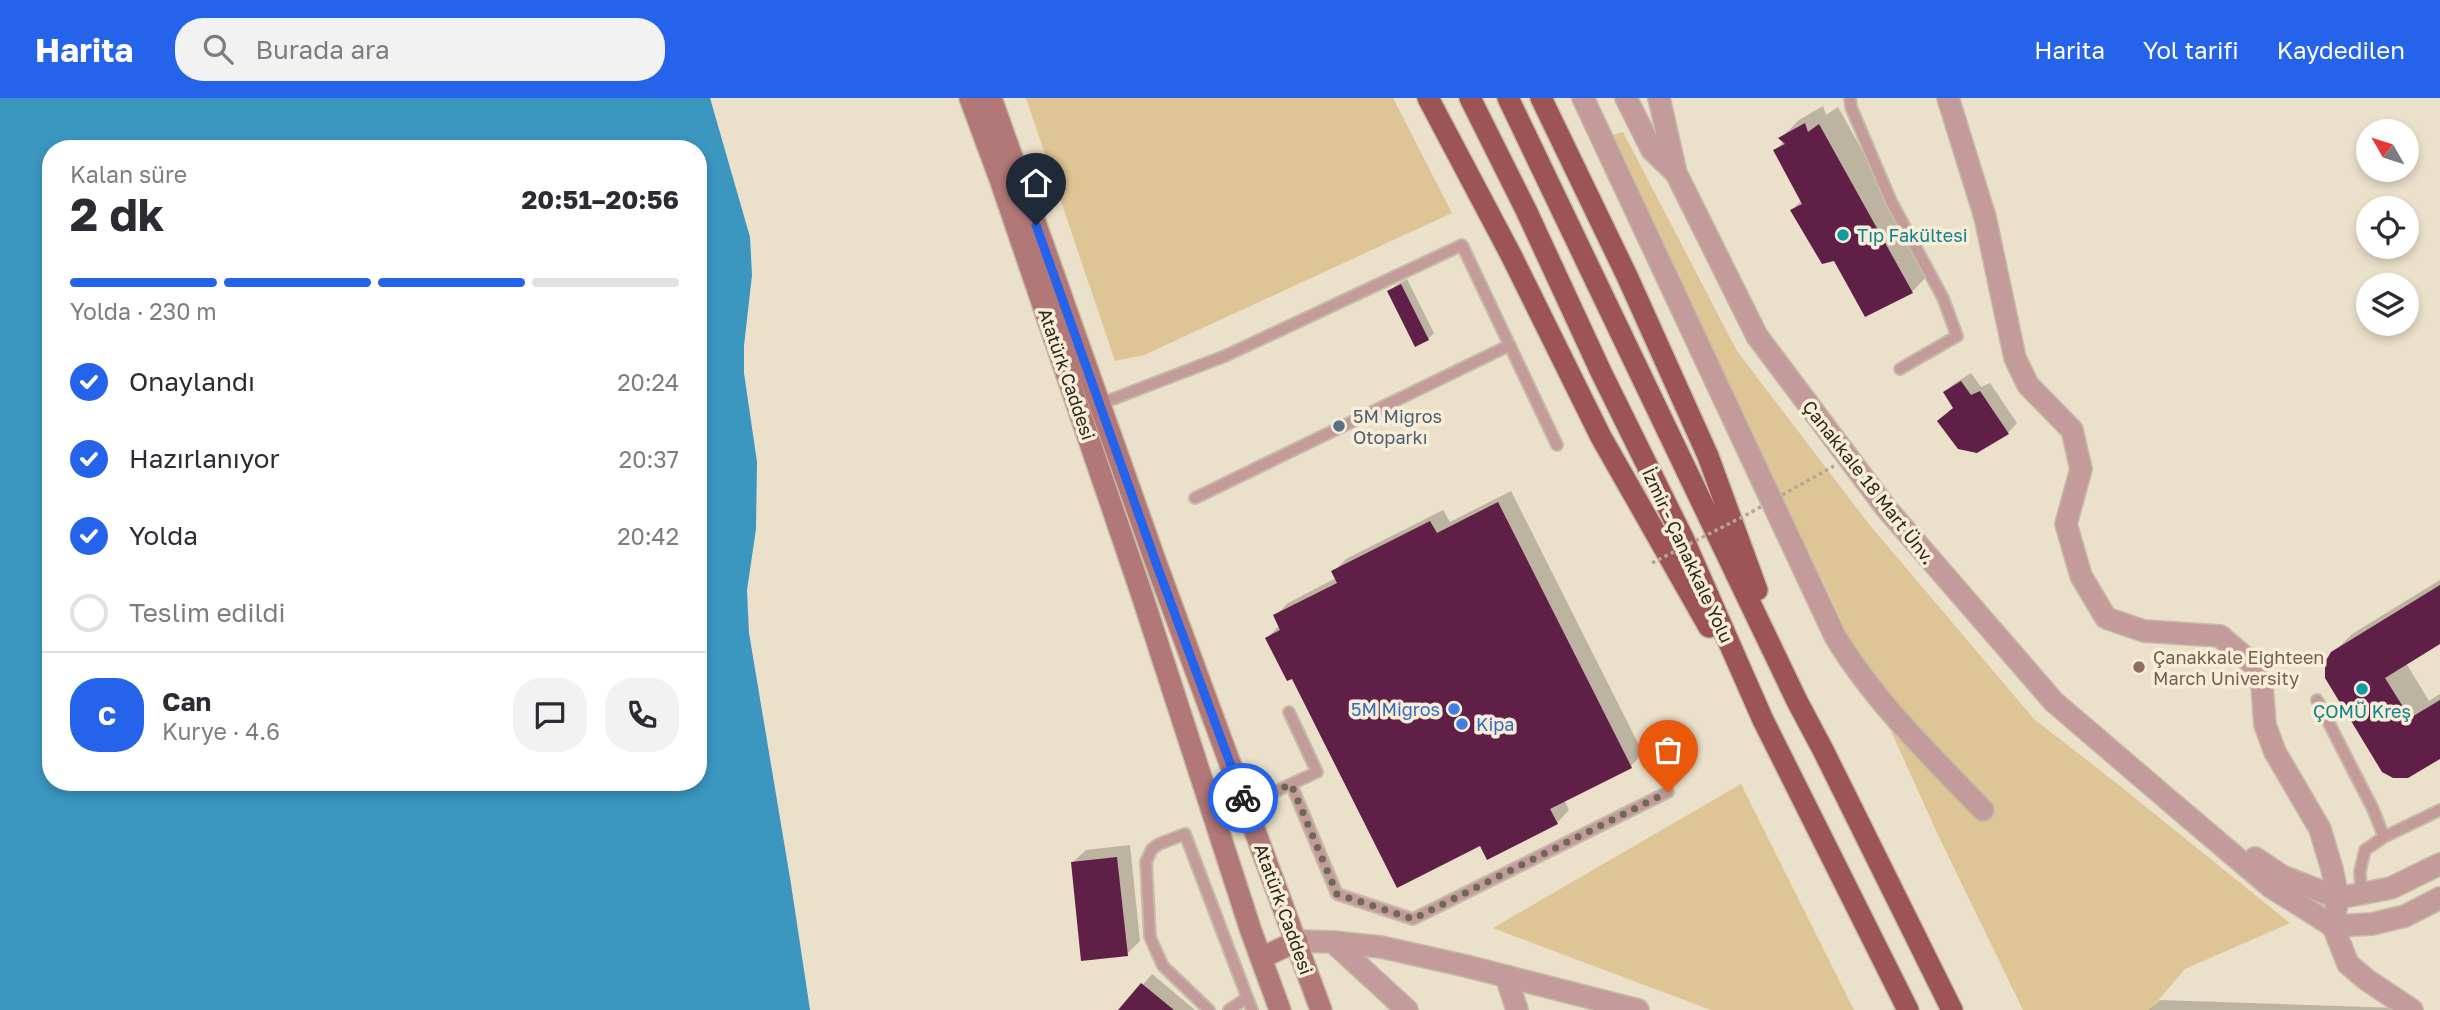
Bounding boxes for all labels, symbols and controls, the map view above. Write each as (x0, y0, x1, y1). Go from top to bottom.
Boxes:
search box (175, 18, 665, 81)
text: Harita (35, 30, 133, 69)
icon: search (199, 30, 237, 68)
text: Burada ara (255, 34, 390, 65)
text: Harita (2034, 35, 2105, 64)
text: Yol tarifi (2143, 35, 2239, 64)
text: Kaydedilen (2277, 35, 2405, 64)
north arrow (2356, 119, 2418, 182)
map controls (2356, 119, 2419, 336)
pin (1006, 153, 1066, 225)
text: Kalan süre (70, 160, 187, 188)
icon: home (1017, 164, 1055, 202)
text: 20:51–20:56 (521, 184, 679, 215)
text: 2 dk (70, 186, 165, 241)
button: locate (2356, 196, 2419, 259)
place label: Tıp Fakültesi (1857, 224, 1968, 246)
marker: Tıp Fakültesi (1835, 227, 1851, 243)
button: layers (2356, 273, 2419, 336)
text: Yolda · 230 m (70, 297, 217, 325)
street label: Atatürk Caddesi (1034, 305, 1100, 443)
icon: check (70, 363, 108, 401)
text: Onaylandı (129, 366, 255, 397)
text: 20:24 (617, 368, 679, 396)
street label: Çanakkale 18 Mart Ünv. (1798, 396, 1940, 568)
place label: 5M Migros Otoparkı (1353, 405, 1442, 448)
marker: 5M Migros Otoparkı (1331, 418, 1347, 434)
icon: check (70, 440, 108, 478)
text: Hazırlanıyor (129, 443, 280, 474)
text: 20:37 (619, 445, 679, 473)
street label: İzmir - Çanakkale Yolu (1638, 464, 1738, 646)
icon: check (70, 517, 108, 555)
text: Yolda (129, 520, 198, 551)
text: 20:42 (617, 522, 679, 550)
text: Teslim edildi (129, 597, 286, 628)
place label: Çanakkale Eighteen March University (2153, 646, 2324, 689)
marker: Çanakkale Eighteen March University (2131, 659, 2147, 675)
button: chat (513, 678, 587, 752)
button: phone (605, 678, 679, 752)
marker: ÇOMÜ Kreş (2354, 681, 2370, 697)
text: Can (162, 686, 211, 717)
place label: 5M Migros (1351, 698, 1440, 720)
text: C (98, 700, 116, 731)
place label: ÇOMÜ Kreş (2313, 700, 2411, 722)
marker: 5M Migros (1446, 701, 1462, 717)
place label: Kipa (1476, 713, 1514, 735)
marker: Kipa (1454, 716, 1470, 732)
text: Kurye · 4.6 (162, 717, 280, 745)
pin (1638, 720, 1698, 792)
icon: bag (1649, 731, 1687, 769)
courier (1208, 763, 1278, 833)
icon: bike (1224, 779, 1262, 817)
street label: Atatürk Caddesi (1250, 841, 1318, 977)

